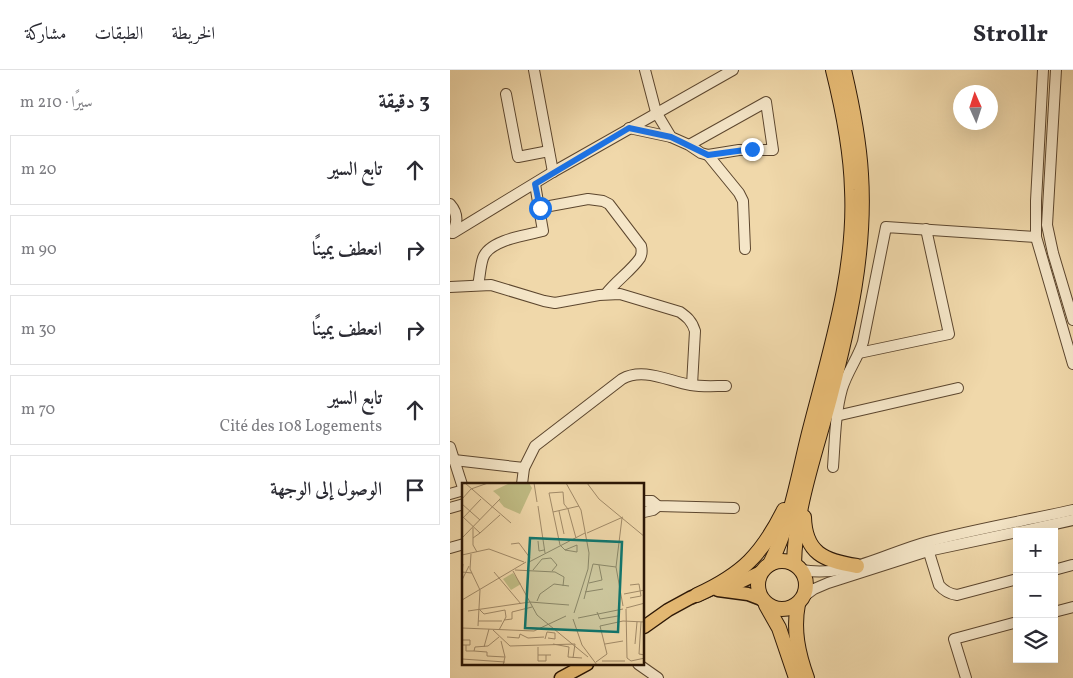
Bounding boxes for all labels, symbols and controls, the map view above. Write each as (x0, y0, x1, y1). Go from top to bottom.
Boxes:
text: Strollr (973, 18, 1048, 52)
text: مشاركة (25, 22, 66, 47)
text: الطبقات (94, 22, 143, 47)
text: الخريطة (171, 22, 215, 47)
north arrow (953, 85, 998, 130)
text: 3 دقيقة (378, 88, 430, 117)
text: سيرًا · 210 m (20, 92, 93, 114)
route end (741, 138, 764, 161)
icon: ahead (401, 156, 429, 184)
text: تابع السير (329, 157, 382, 183)
text: 20 m (21, 159, 56, 181)
route start (529, 197, 552, 220)
icon: right (401, 236, 429, 264)
text: انعطف يمينًا (312, 237, 382, 263)
text: 90 m (21, 239, 57, 261)
icon: right (401, 316, 429, 344)
text: انعطف يمينًا (312, 317, 382, 343)
text: 30 m (21, 319, 56, 341)
text: تابع السير (329, 386, 382, 412)
icon: ahead (401, 396, 429, 424)
text: 70 m (21, 399, 55, 421)
text: Cité des 108 Logements (220, 416, 382, 438)
icon: arrive (401, 476, 429, 504)
text: الوصول إلى الوجهة (270, 477, 382, 503)
inset map (462, 483, 645, 666)
map controls (1013, 528, 1058, 663)
button: + (1013, 528, 1058, 573)
button: − (1013, 573, 1058, 618)
button: layers (1013, 618, 1058, 663)

